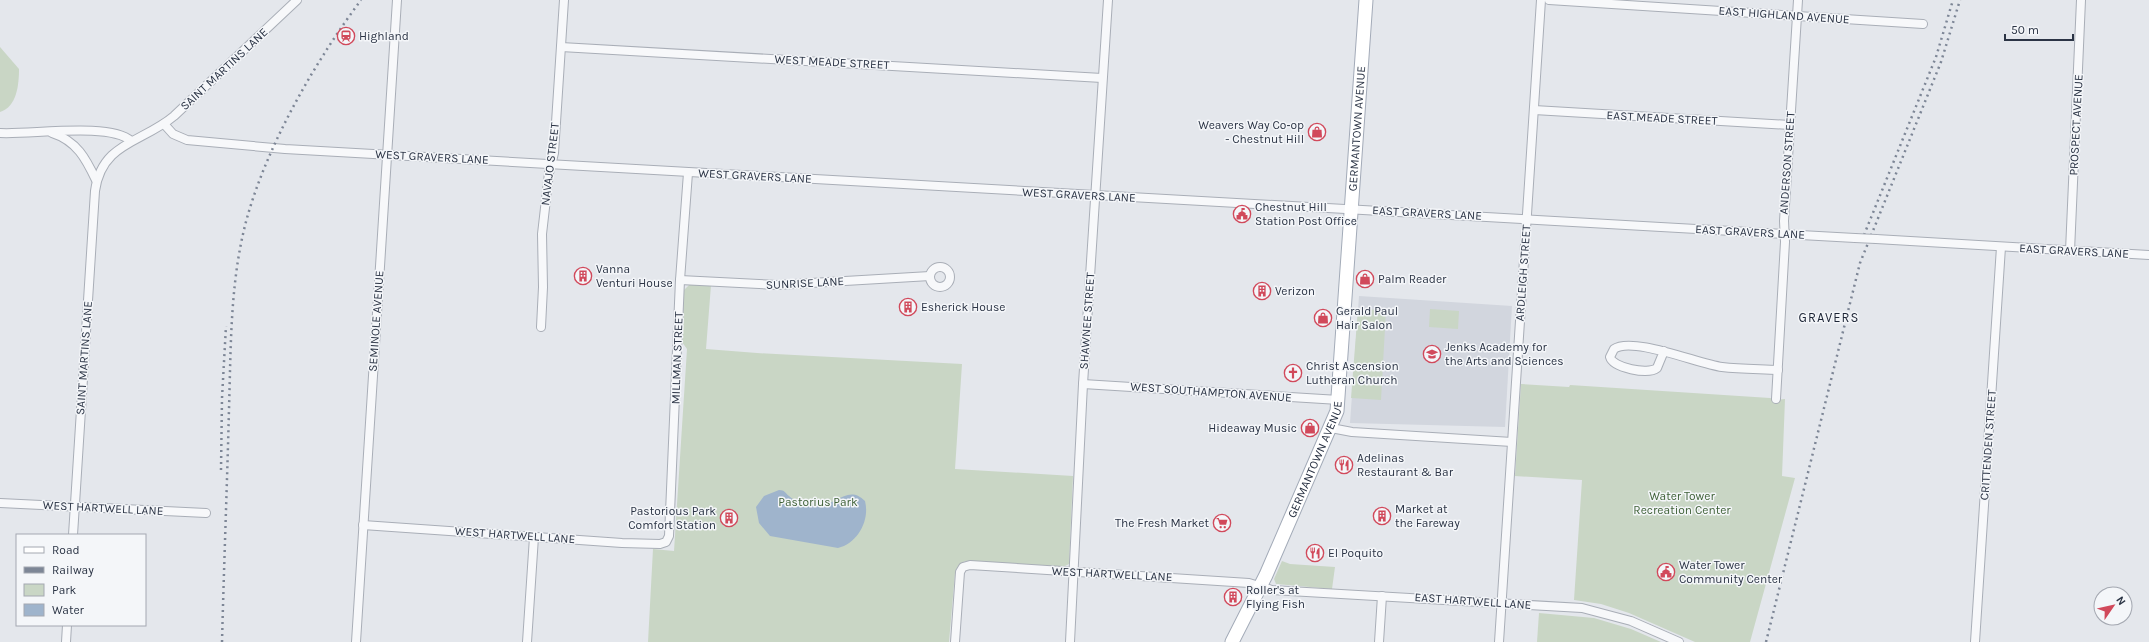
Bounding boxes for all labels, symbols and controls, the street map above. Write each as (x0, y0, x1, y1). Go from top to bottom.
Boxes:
street label: EAST HIGHLAND AVENUE (1718, 3, 1850, 27)
scale bar (2005, 16, 2073, 42)
text: 50 m (2011, 23, 2039, 37)
street label: SAINT MARTINS LANE (177, 25, 271, 113)
station icon: Highland (336, 26, 356, 46)
place label: Highland (359, 29, 409, 43)
street label: WEST MEADE STREET (774, 52, 890, 72)
street label: GERMANTOWN AVENUE (1346, 65, 1368, 192)
street label: PROSPECT AVENUE (2066, 74, 2086, 176)
street label: EAST MEADE STREET (1606, 108, 1718, 128)
street label: ANDERSON STREET (1776, 111, 1798, 215)
place label: Weavers Way Co‑op - Chestnut Hill (1198, 118, 1304, 146)
street label: NAVAJO STREET (538, 122, 562, 206)
shop icon: Weavers Way Co‑op - Chestnut Hill (1307, 122, 1327, 142)
street label: WEST GRAVERS LANE (375, 147, 489, 167)
street label: WEST GRAVERS LANE (698, 166, 812, 186)
street label: WEST GRAVERS LANE (1022, 185, 1136, 205)
place label: Chestnut Hill Station Post Office (1255, 200, 1357, 228)
street label: EAST GRAVERS LANE (1372, 203, 1482, 223)
public building icon: Chestnut Hill Station Post Office (1232, 204, 1252, 224)
street label: EAST GRAVERS LANE (1695, 222, 1805, 242)
street label: ARDLEIGH STREET (1513, 224, 1533, 322)
street label: EAST GRAVERS LANE (2019, 241, 2129, 261)
place label: Vanna Venturi House (596, 262, 673, 290)
building icon: Vanna Venturi House (573, 266, 593, 286)
shop icon: Palm Reader (1355, 269, 1375, 289)
street label: SEMINOLE AVENUE (365, 270, 387, 372)
street label: SHAWNEE STREET (1077, 272, 1097, 370)
place label: Palm Reader (1378, 272, 1447, 286)
street label: SUNRISE LANE (766, 274, 844, 292)
building icon: Verizon (1252, 281, 1272, 301)
place label: Verizon (1275, 284, 1315, 298)
building icon: Esherick House (898, 297, 918, 317)
place label: Esherick House (921, 300, 1006, 314)
street label: SAINT MARTINS LANE (73, 301, 95, 415)
place label: Gerald Paul Hair Salon (1336, 304, 1398, 332)
shop icon: Gerald Paul Hair Salon (1313, 308, 1333, 328)
district label: GRAVERS (1799, 310, 1859, 325)
street label: MILLMAN STREET (668, 311, 686, 405)
place label: Jenks Academy for the Arts and Sciences (1445, 340, 1564, 368)
school or university icon: Jenks Academy for the Arts and Sciences (1422, 344, 1442, 364)
place label: Christ Ascension Lutheran Church (1306, 359, 1399, 387)
church icon: Christ Ascension Lutheran Church (1283, 363, 1303, 383)
street label: WEST SOUTHAMPTON AVENUE (1130, 379, 1292, 405)
street label: CRITTENDEN STREET (1977, 389, 1999, 501)
street label: GERMANTOWN AVENUE (1285, 401, 1345, 520)
shop icon: Hideaway Music (1300, 418, 1320, 438)
place label: Hideaway Music (1208, 421, 1297, 435)
place label: Adelinas Restaurant & Bar (1357, 451, 1454, 479)
restaurant icon: Adelinas Restaurant & Bar (1334, 455, 1354, 475)
park label: Water Tower Recreation Center (1633, 489, 1731, 517)
park label: Pastorius Park (778, 495, 858, 509)
street label: WEST HARTWELL LANE (42, 498, 164, 518)
place label: Market at the Fareway (1395, 502, 1460, 530)
place label: Pastorious Park Comfort Station (628, 504, 716, 532)
building icon: Market at the Fareway (1372, 506, 1392, 526)
building icon: Pastorious Park Comfort Station (719, 508, 739, 528)
supermarket icon: The Fresh Market (1212, 513, 1232, 533)
place label: The Fresh Market (1115, 516, 1209, 530)
street label: WEST HARTWELL LANE (454, 524, 576, 546)
legend (16, 534, 146, 626)
text: Road (52, 543, 80, 557)
restaurant icon: El Poquito (1305, 543, 1325, 563)
place label: El Poquito (1328, 546, 1383, 560)
place label: Water Tower Community Center (1679, 558, 1783, 586)
public building icon: Water Tower Community Center (1656, 562, 1676, 582)
text: Railway (52, 563, 94, 577)
street label: WEST HARTWELL LANE (1051, 564, 1173, 584)
text: Park (52, 583, 77, 597)
place label: Roller's at Flying Fish (1246, 583, 1305, 611)
north arrow (2093, 586, 2133, 626)
building icon: Roller's at Flying Fish (1223, 587, 1243, 607)
street label: EAST HARTWELL LANE (1414, 590, 1532, 612)
text: N (2113, 594, 2128, 608)
text: Water (52, 603, 85, 617)

